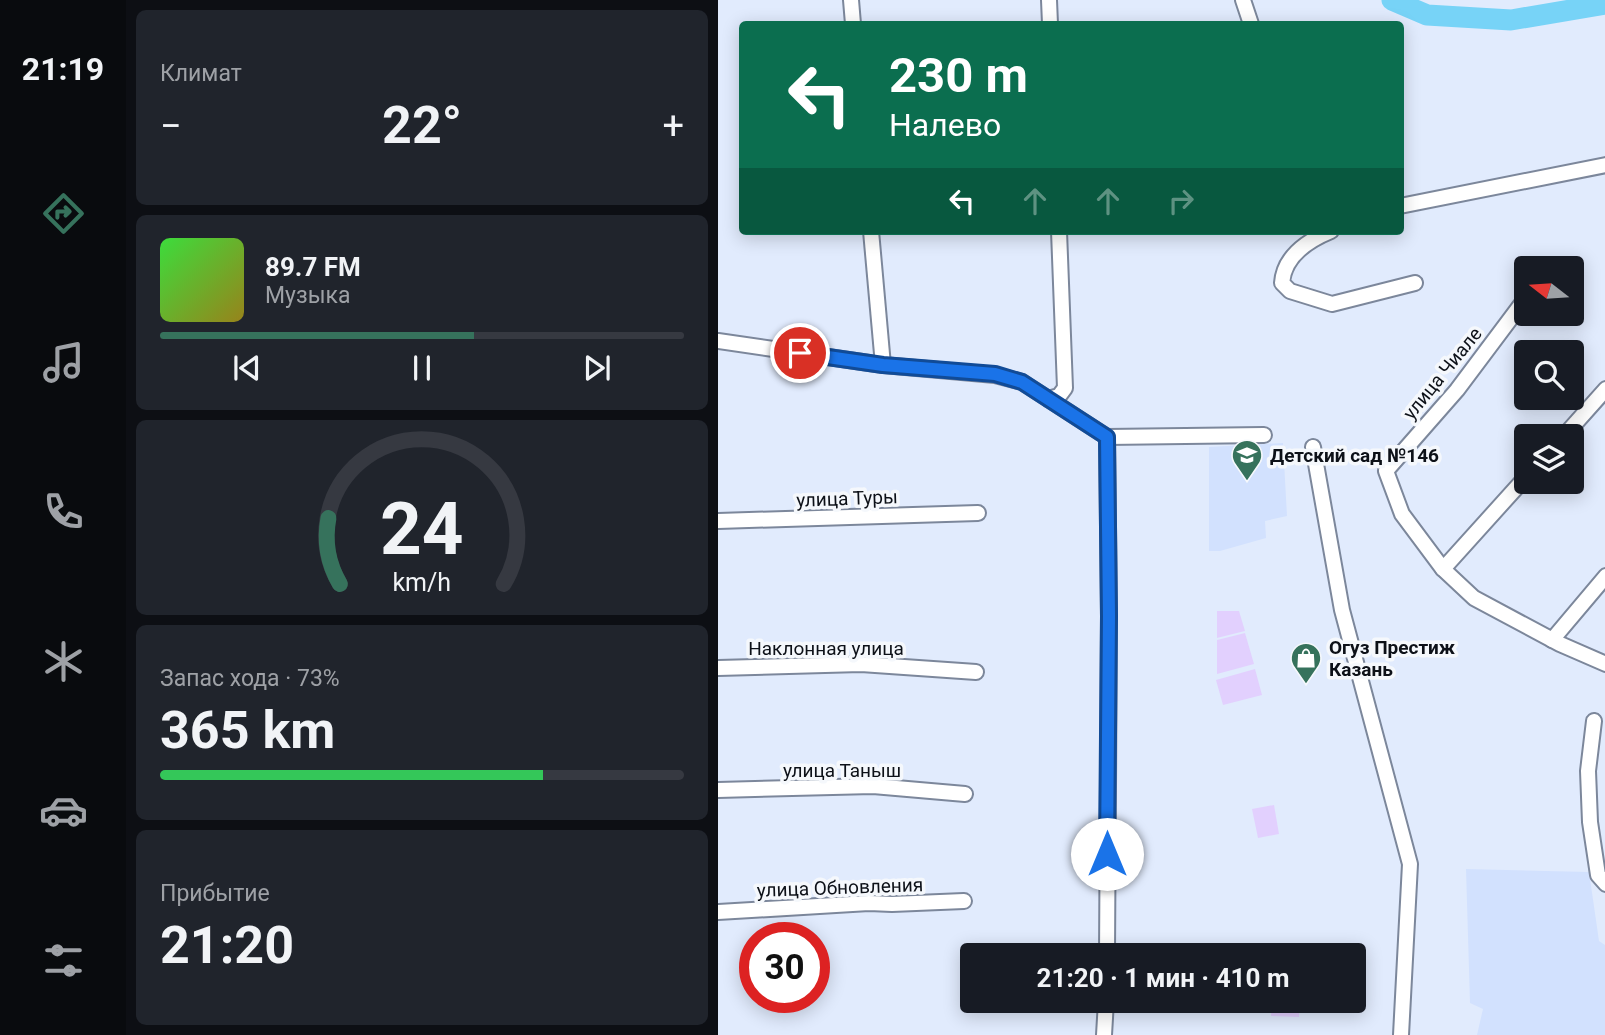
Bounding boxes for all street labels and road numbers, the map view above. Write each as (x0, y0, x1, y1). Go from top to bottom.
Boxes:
street label: улица Чиале (1398, 322, 1487, 424)
street label: улица Туры (796, 485, 898, 512)
street label: Наклонная улица (748, 637, 904, 660)
street label: улица Таныш (783, 759, 901, 782)
street label: улица Обновления (756, 873, 924, 902)

